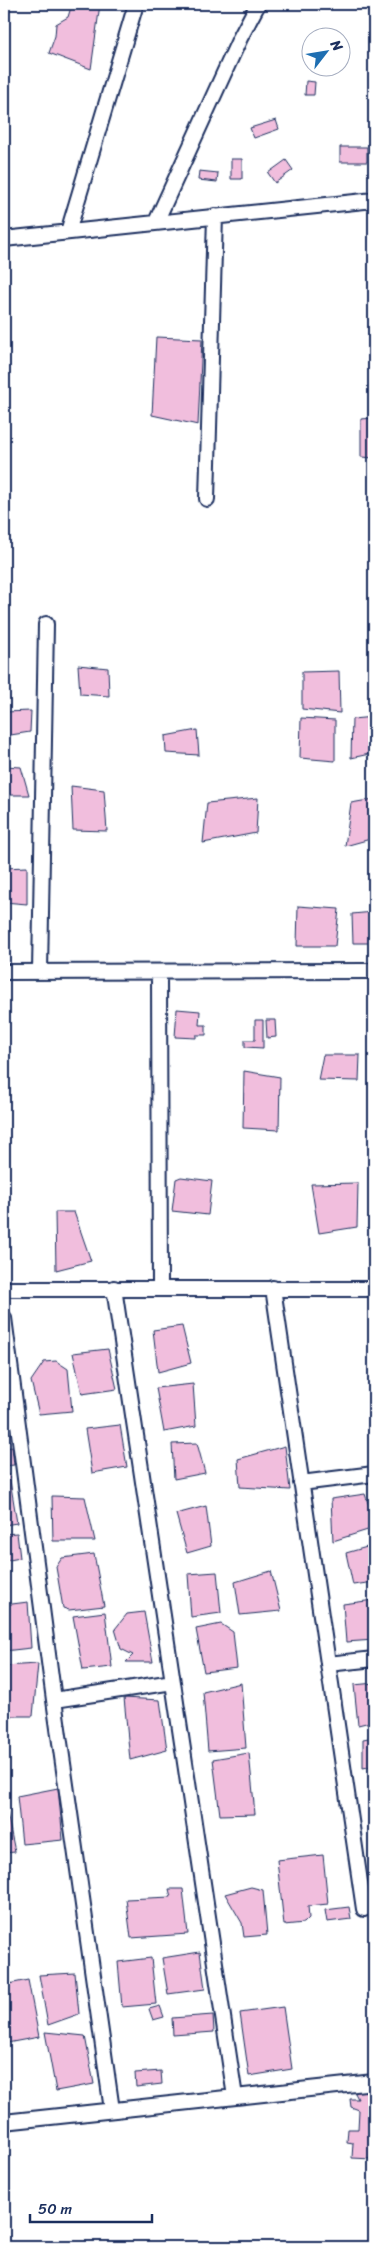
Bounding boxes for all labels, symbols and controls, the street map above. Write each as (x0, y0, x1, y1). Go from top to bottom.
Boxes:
north arrow (300, 28, 350, 78)
text: N (323, 34, 350, 56)
scale bar (30, 2191, 152, 2223)
text: 50 m (38, 2196, 73, 2222)

